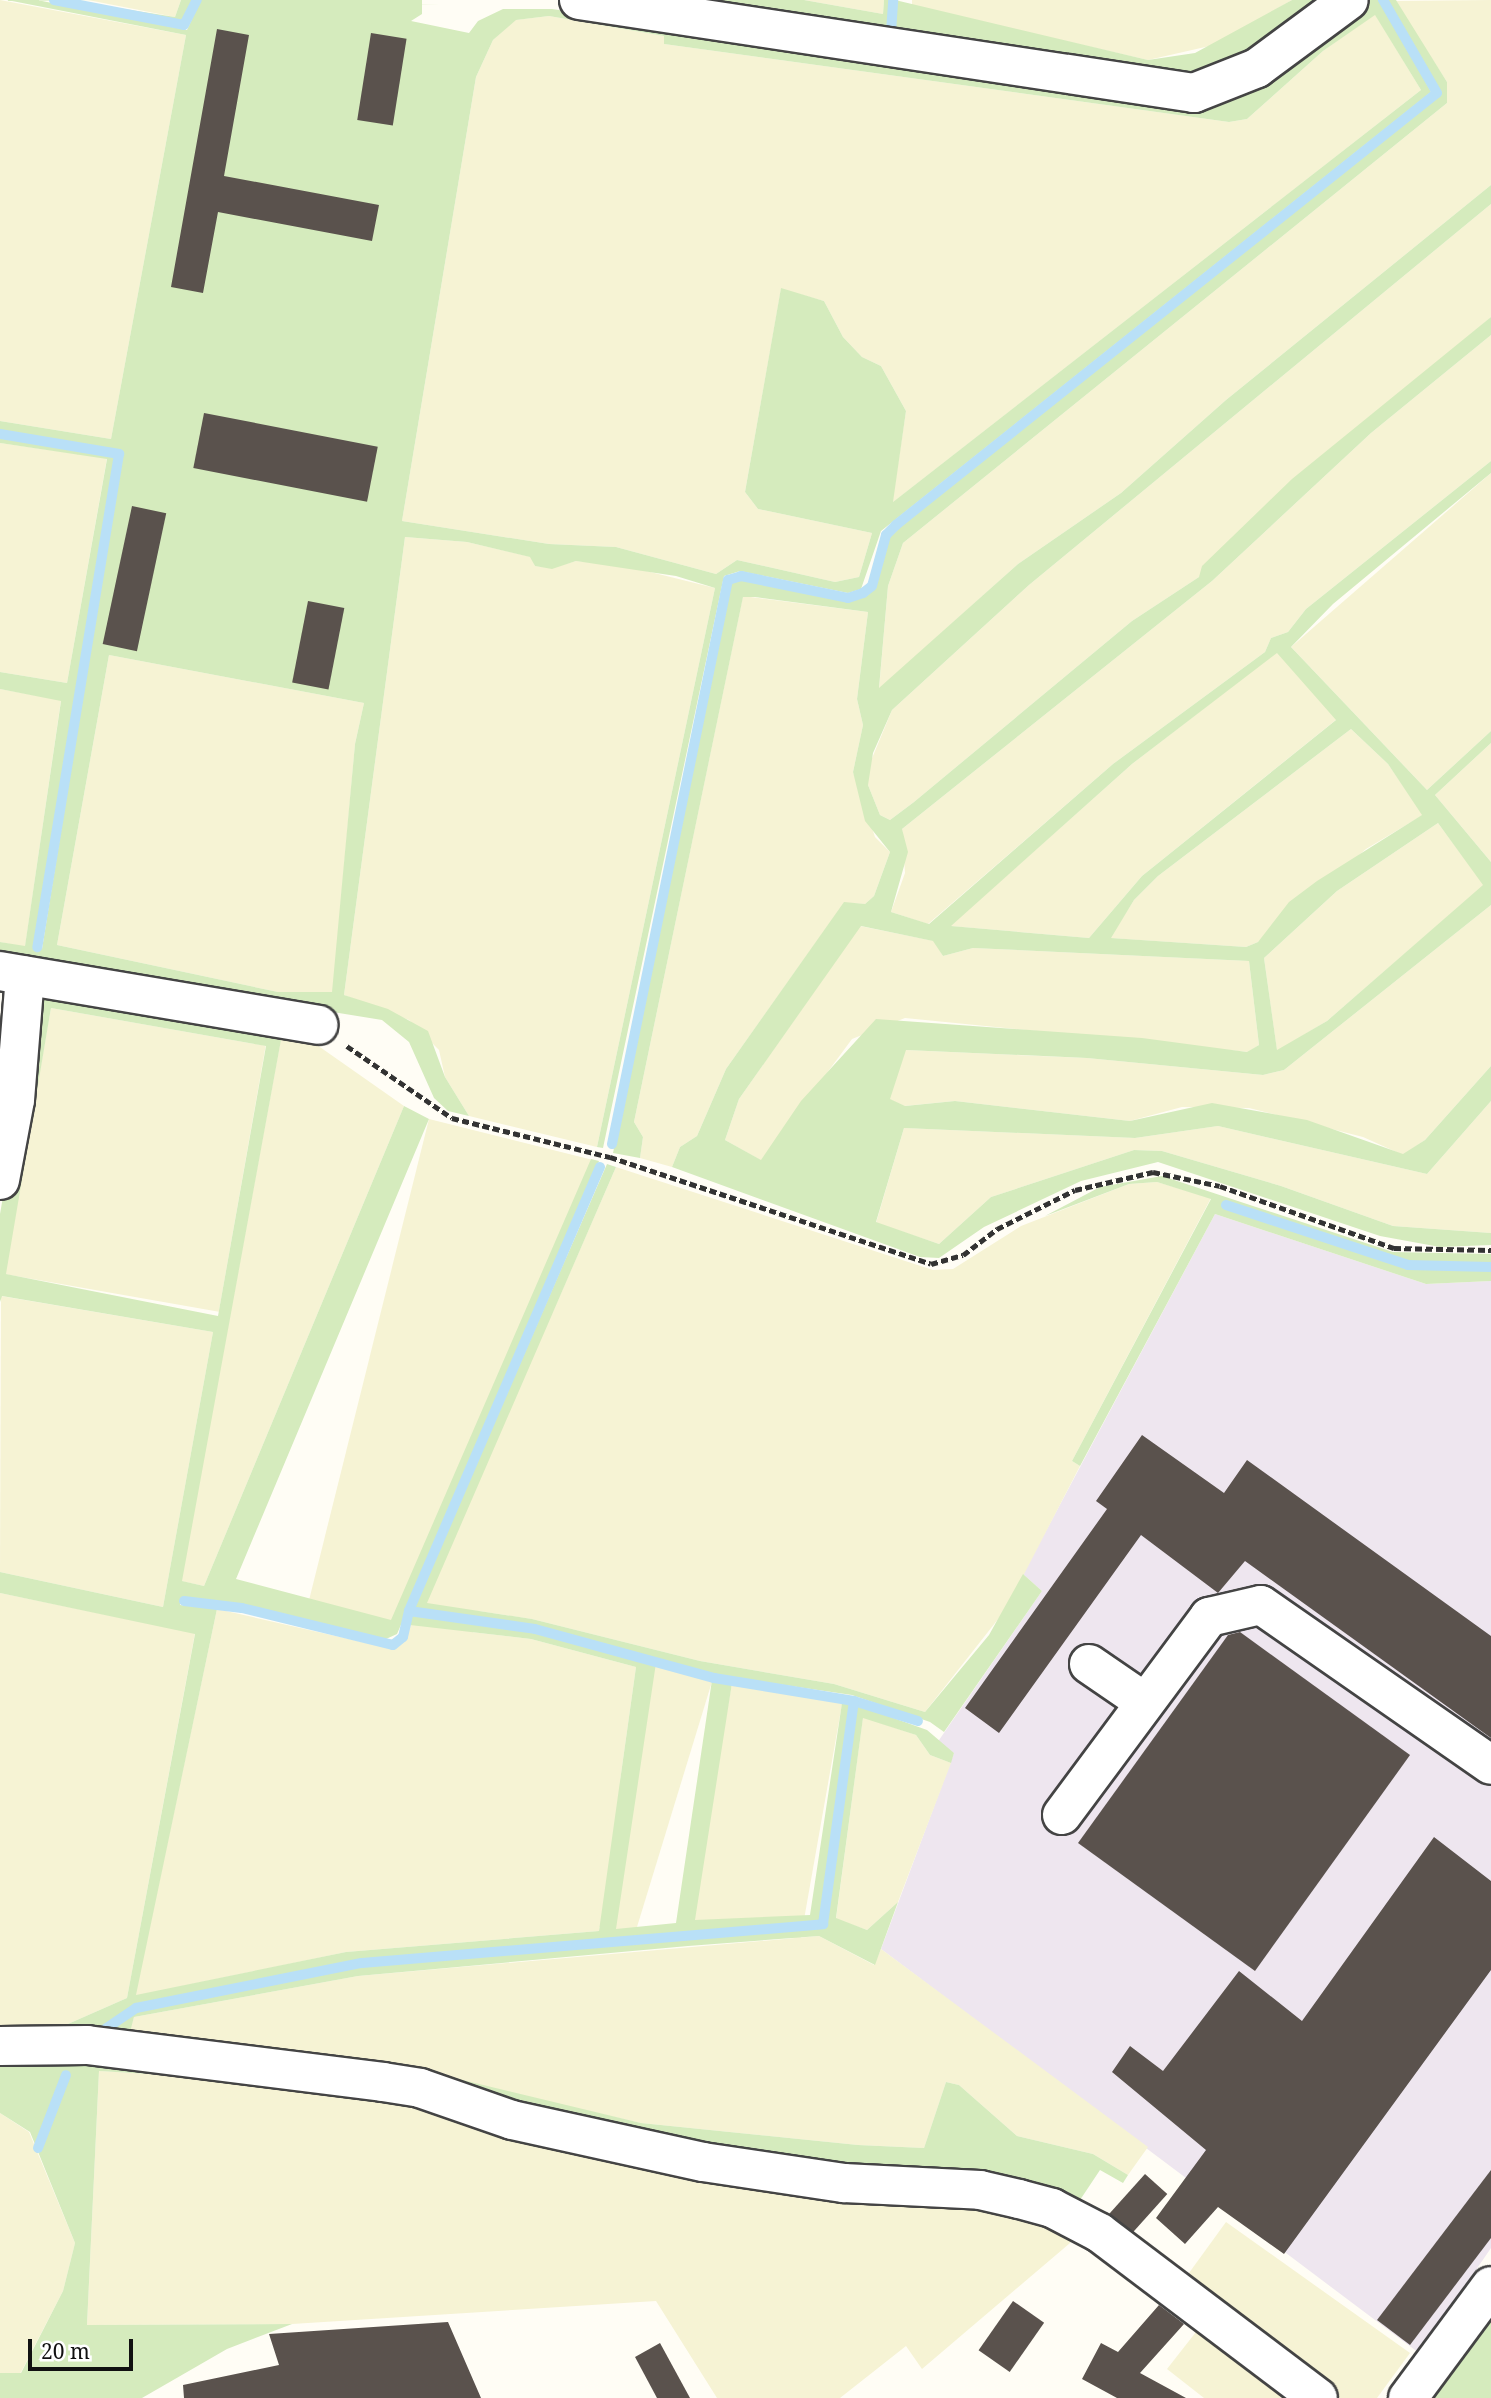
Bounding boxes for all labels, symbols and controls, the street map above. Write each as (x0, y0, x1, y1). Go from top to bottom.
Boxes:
scale bar (32, 2324, 136, 2368)
text: 20 m (41, 2337, 90, 2365)

